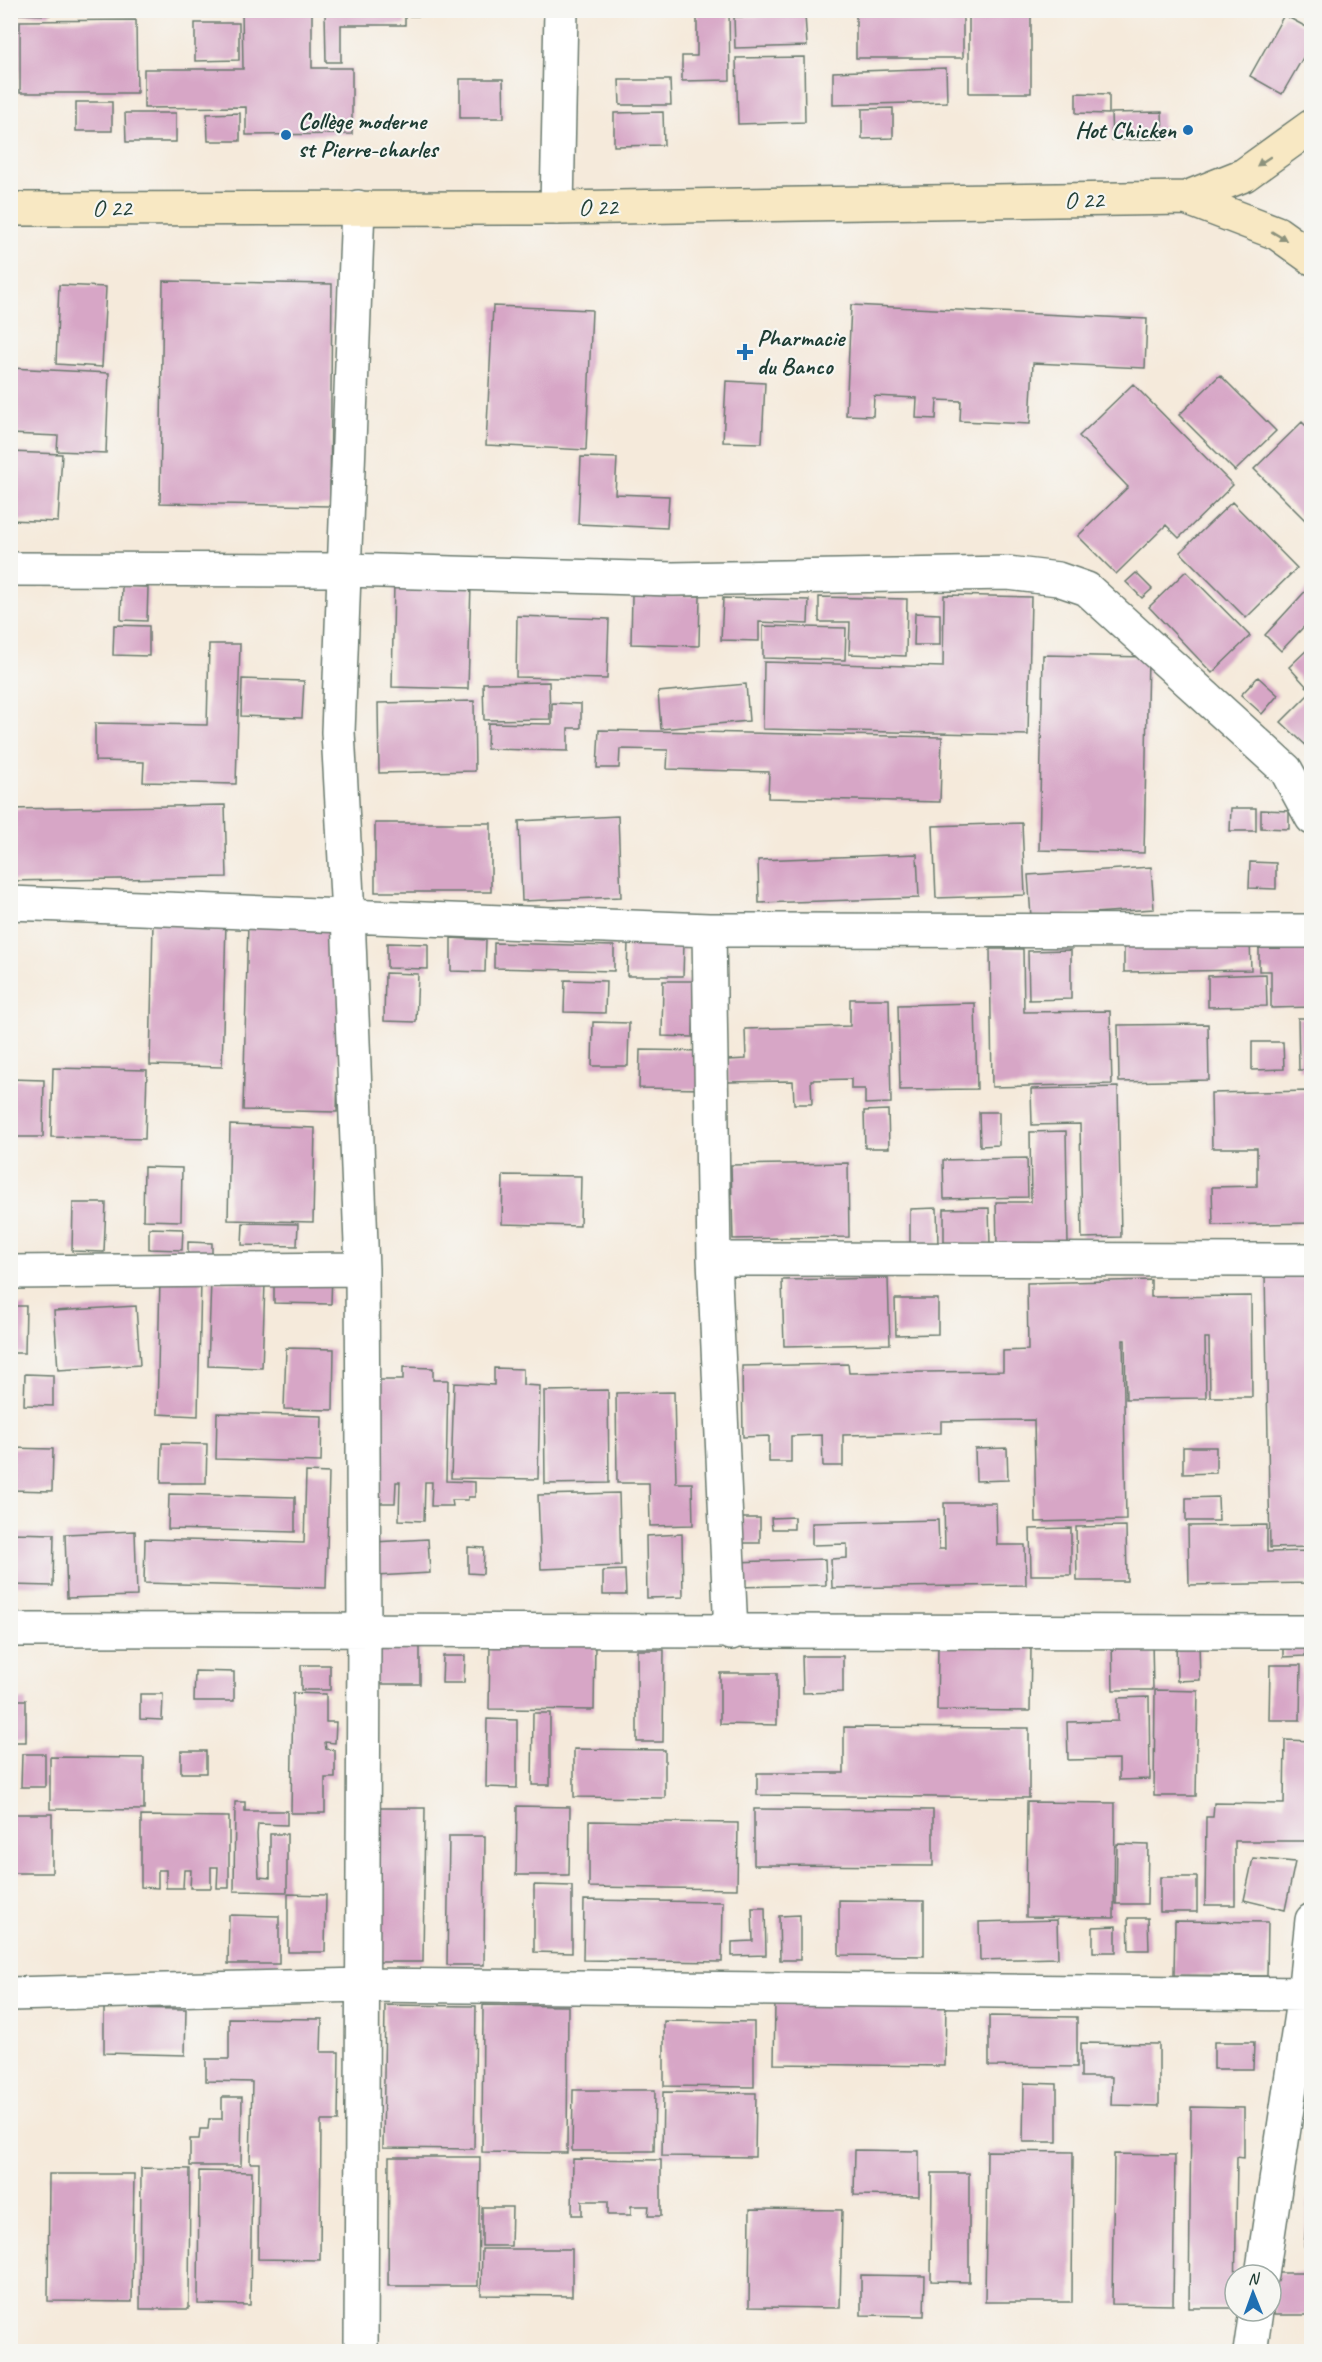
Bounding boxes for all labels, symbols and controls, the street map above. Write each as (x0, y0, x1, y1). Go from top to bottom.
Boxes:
place label: Collège moderne st Pierre-charles (298, 106, 440, 164)
place label: Hot Chicken (1075, 115, 1177, 145)
marker: Hot Chicken (1181, 123, 1195, 137)
marker: Collège moderne st Pierre-charles (279, 128, 293, 142)
one-way arrow (1257, 155, 1273, 167)
street label: O 22 (1064, 185, 1106, 215)
street label: O 22 (578, 192, 620, 222)
street label: O 22 (92, 193, 134, 223)
one-way arrow (1271, 231, 1288, 241)
place label: Pharmacie du Banco (757, 323, 846, 381)
marker: Pharmacie du Banco (738, 345, 752, 359)
north arrow (1223, 2263, 1283, 2323)
text: N (1248, 2269, 1261, 2289)

